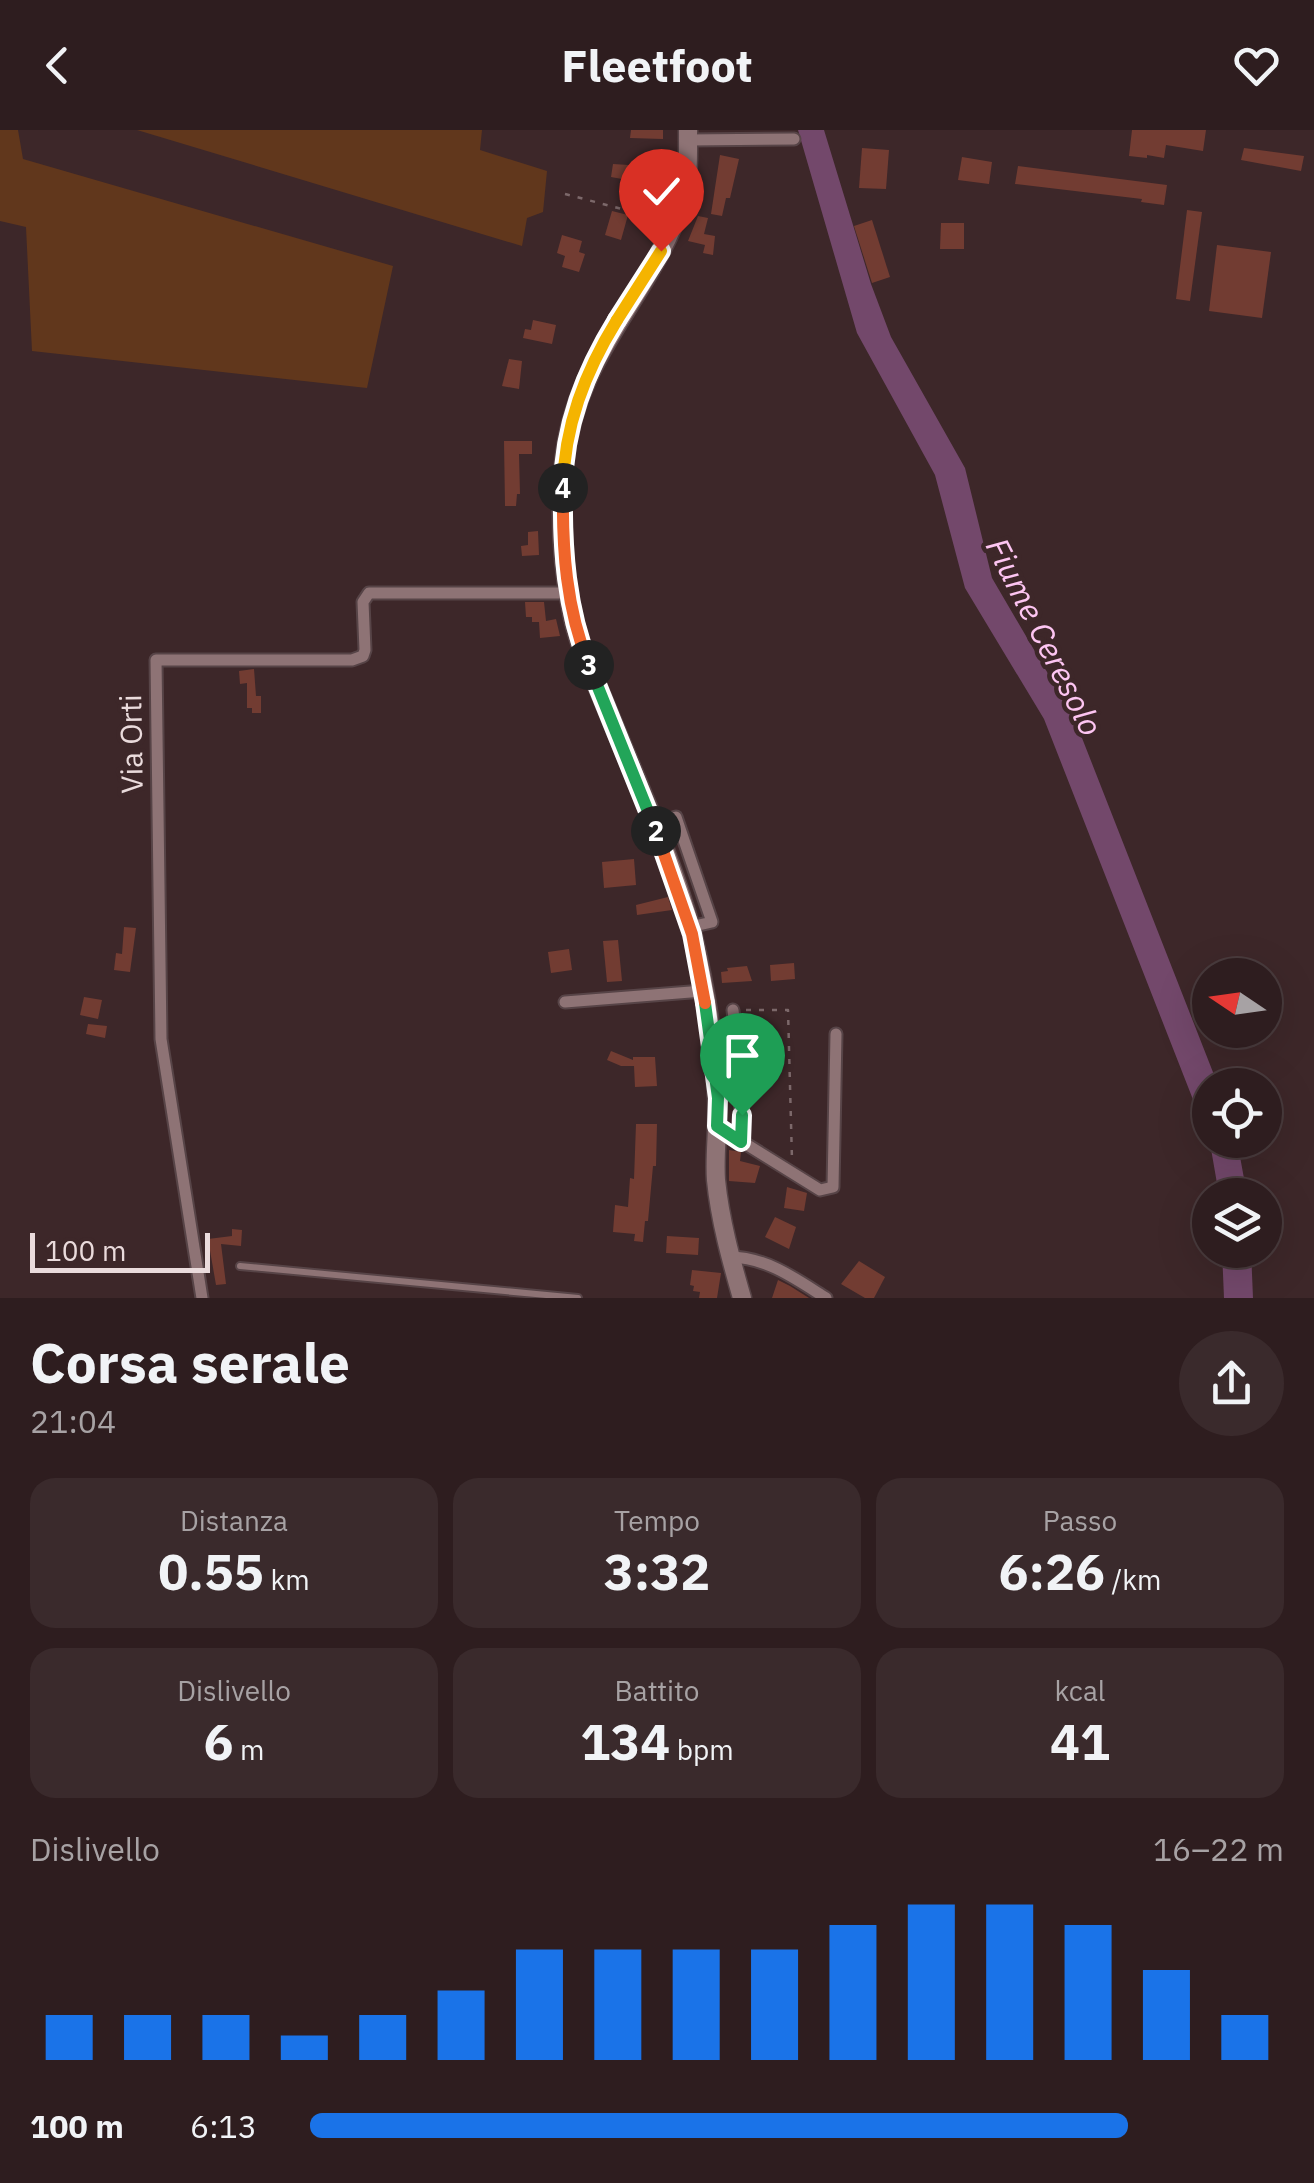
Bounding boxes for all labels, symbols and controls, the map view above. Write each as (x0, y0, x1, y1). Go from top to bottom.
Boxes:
text: Fleetfoot (561, 36, 753, 94)
icon: back (30, 38, 85, 93)
icon: heart (1229, 38, 1284, 93)
pin (619, 149, 704, 252)
icon: check (634, 164, 689, 219)
pin: 4 (538, 463, 588, 513)
text: 4 (555, 469, 571, 506)
water label: Fiume Ceresolo (977, 530, 1113, 743)
pin: 3 (564, 640, 614, 690)
text: 3 (581, 646, 597, 683)
street label: Via Orti (110, 694, 151, 794)
pin: 2 (631, 806, 681, 856)
text: 2 (648, 812, 664, 849)
north arrow (1192, 958, 1282, 1048)
map controls (1192, 958, 1282, 1268)
pin (700, 1013, 785, 1116)
icon: arrive (715, 1028, 770, 1083)
button: locate (1192, 1068, 1282, 1158)
button: layers (1192, 1178, 1282, 1268)
scale bar (30, 1228, 210, 1272)
text: 100 m (45, 1232, 126, 1269)
text: Corsa serale (30, 1327, 350, 1398)
button: share (1179, 1331, 1284, 1436)
text: 21:04 (30, 1400, 116, 1442)
text: Distanza (180, 1502, 288, 1539)
text: Tempo (614, 1502, 700, 1539)
text: Passo (1043, 1502, 1117, 1539)
text: 0.55 (158, 1539, 264, 1604)
text: 3:32 (604, 1539, 710, 1604)
text: 6:26 (998, 1539, 1105, 1604)
text: km (264, 1561, 310, 1598)
text: /km (1105, 1561, 1162, 1598)
text: Dislivello (177, 1672, 291, 1709)
text: Battito (614, 1672, 700, 1709)
text: kcal (1055, 1672, 1105, 1709)
text: 6 (203, 1709, 233, 1774)
text: 134 (580, 1709, 670, 1774)
text: 41 (1050, 1709, 1110, 1774)
text: m (233, 1731, 265, 1768)
text: bpm (670, 1731, 734, 1768)
text: Dislivello (30, 1828, 160, 1870)
text: 16–22 m (1153, 1828, 1284, 1870)
text: 100 m (30, 2105, 124, 2147)
text: 6:13 (190, 2105, 257, 2147)

